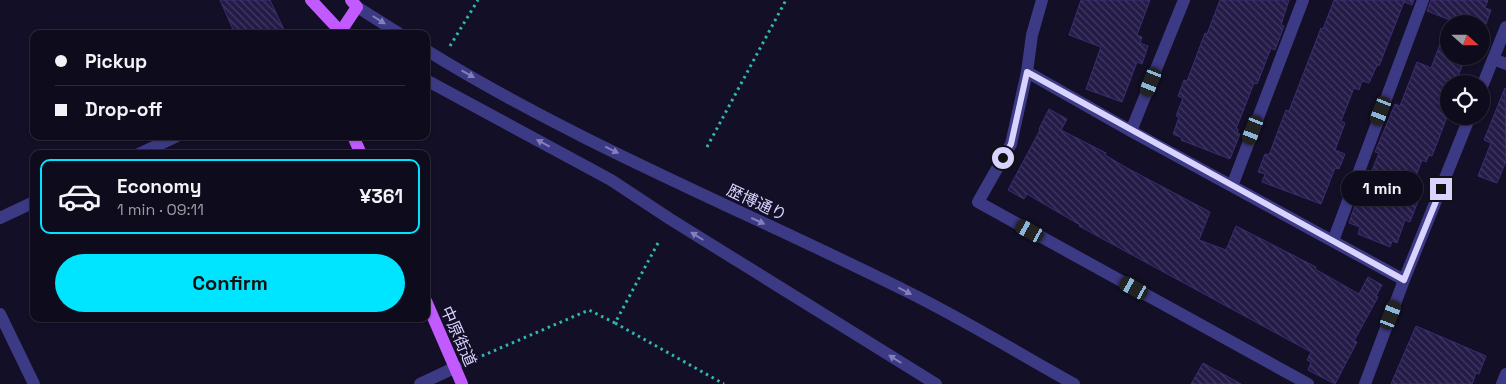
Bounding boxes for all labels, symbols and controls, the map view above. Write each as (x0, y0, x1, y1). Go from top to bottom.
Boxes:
north arrow (1440, 15, 1490, 65)
map controls (1440, 15, 1490, 125)
one-way arrow (372, 16, 385, 25)
text: Pickup (85, 49, 147, 74)
car (1138, 65, 1163, 99)
one-way arrow (461, 70, 476, 78)
button: locate (1440, 75, 1490, 125)
car (1368, 94, 1393, 128)
text: Drop-off (85, 97, 163, 122)
car (1240, 113, 1265, 147)
one-way arrow (536, 139, 550, 148)
one-way arrow (605, 147, 619, 155)
route start (992, 147, 1014, 169)
callout: 1 min (1341, 172, 1424, 206)
icon: car (57, 174, 102, 219)
text: Economy (117, 174, 201, 199)
text: 1 min (1362, 178, 1402, 199)
route end (1430, 178, 1452, 200)
street label: 歴博通り (723, 179, 790, 225)
text: ¥361 (359, 184, 403, 209)
text: 1 min · 09:11 (117, 199, 204, 220)
one-way arrow (751, 217, 765, 225)
car (1013, 217, 1046, 245)
one-way arrow (691, 231, 704, 241)
button: Confirm (55, 254, 405, 312)
car (1117, 274, 1150, 302)
one-way arrow (898, 287, 912, 295)
car (1378, 298, 1403, 332)
street label: 中原街道 (436, 303, 481, 370)
one-way arrow (888, 354, 901, 363)

